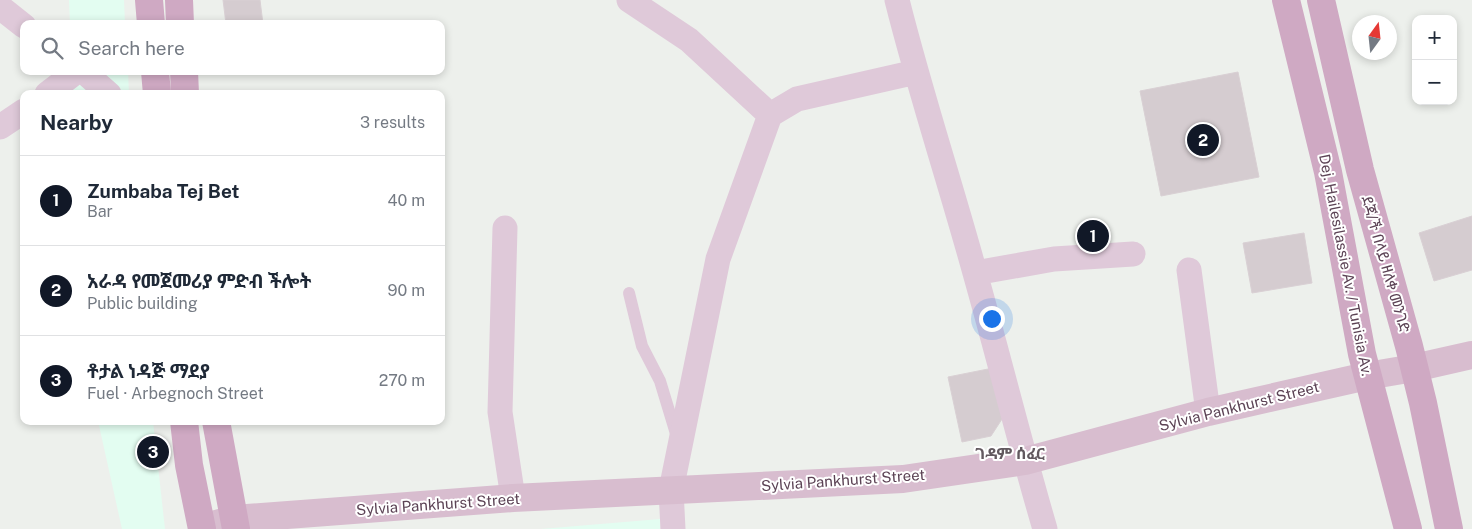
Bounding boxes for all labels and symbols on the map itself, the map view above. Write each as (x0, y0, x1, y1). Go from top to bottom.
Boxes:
north arrow (1352, 15, 1397, 60)
pin: 2 (1187, 121, 1219, 159)
street label: Dej. Hailesilassie Av. / Tunisia Av. (1316, 153, 1376, 377)
street label: ደጃ/ች በላይ ዘለቀ መንገድ (1358, 194, 1414, 335)
pin: 1 (1077, 217, 1109, 255)
your location (979, 306, 1005, 332)
street label: Sylvia Pankhurst Street (1157, 378, 1321, 434)
pin: 3 (137, 433, 169, 471)
district label: ገዳም ሰፈር (975, 444, 1045, 463)
street label: Sylvia Pankhurst Street (760, 466, 926, 494)
street label: Sylvia Pankhurst Street (355, 490, 521, 518)

